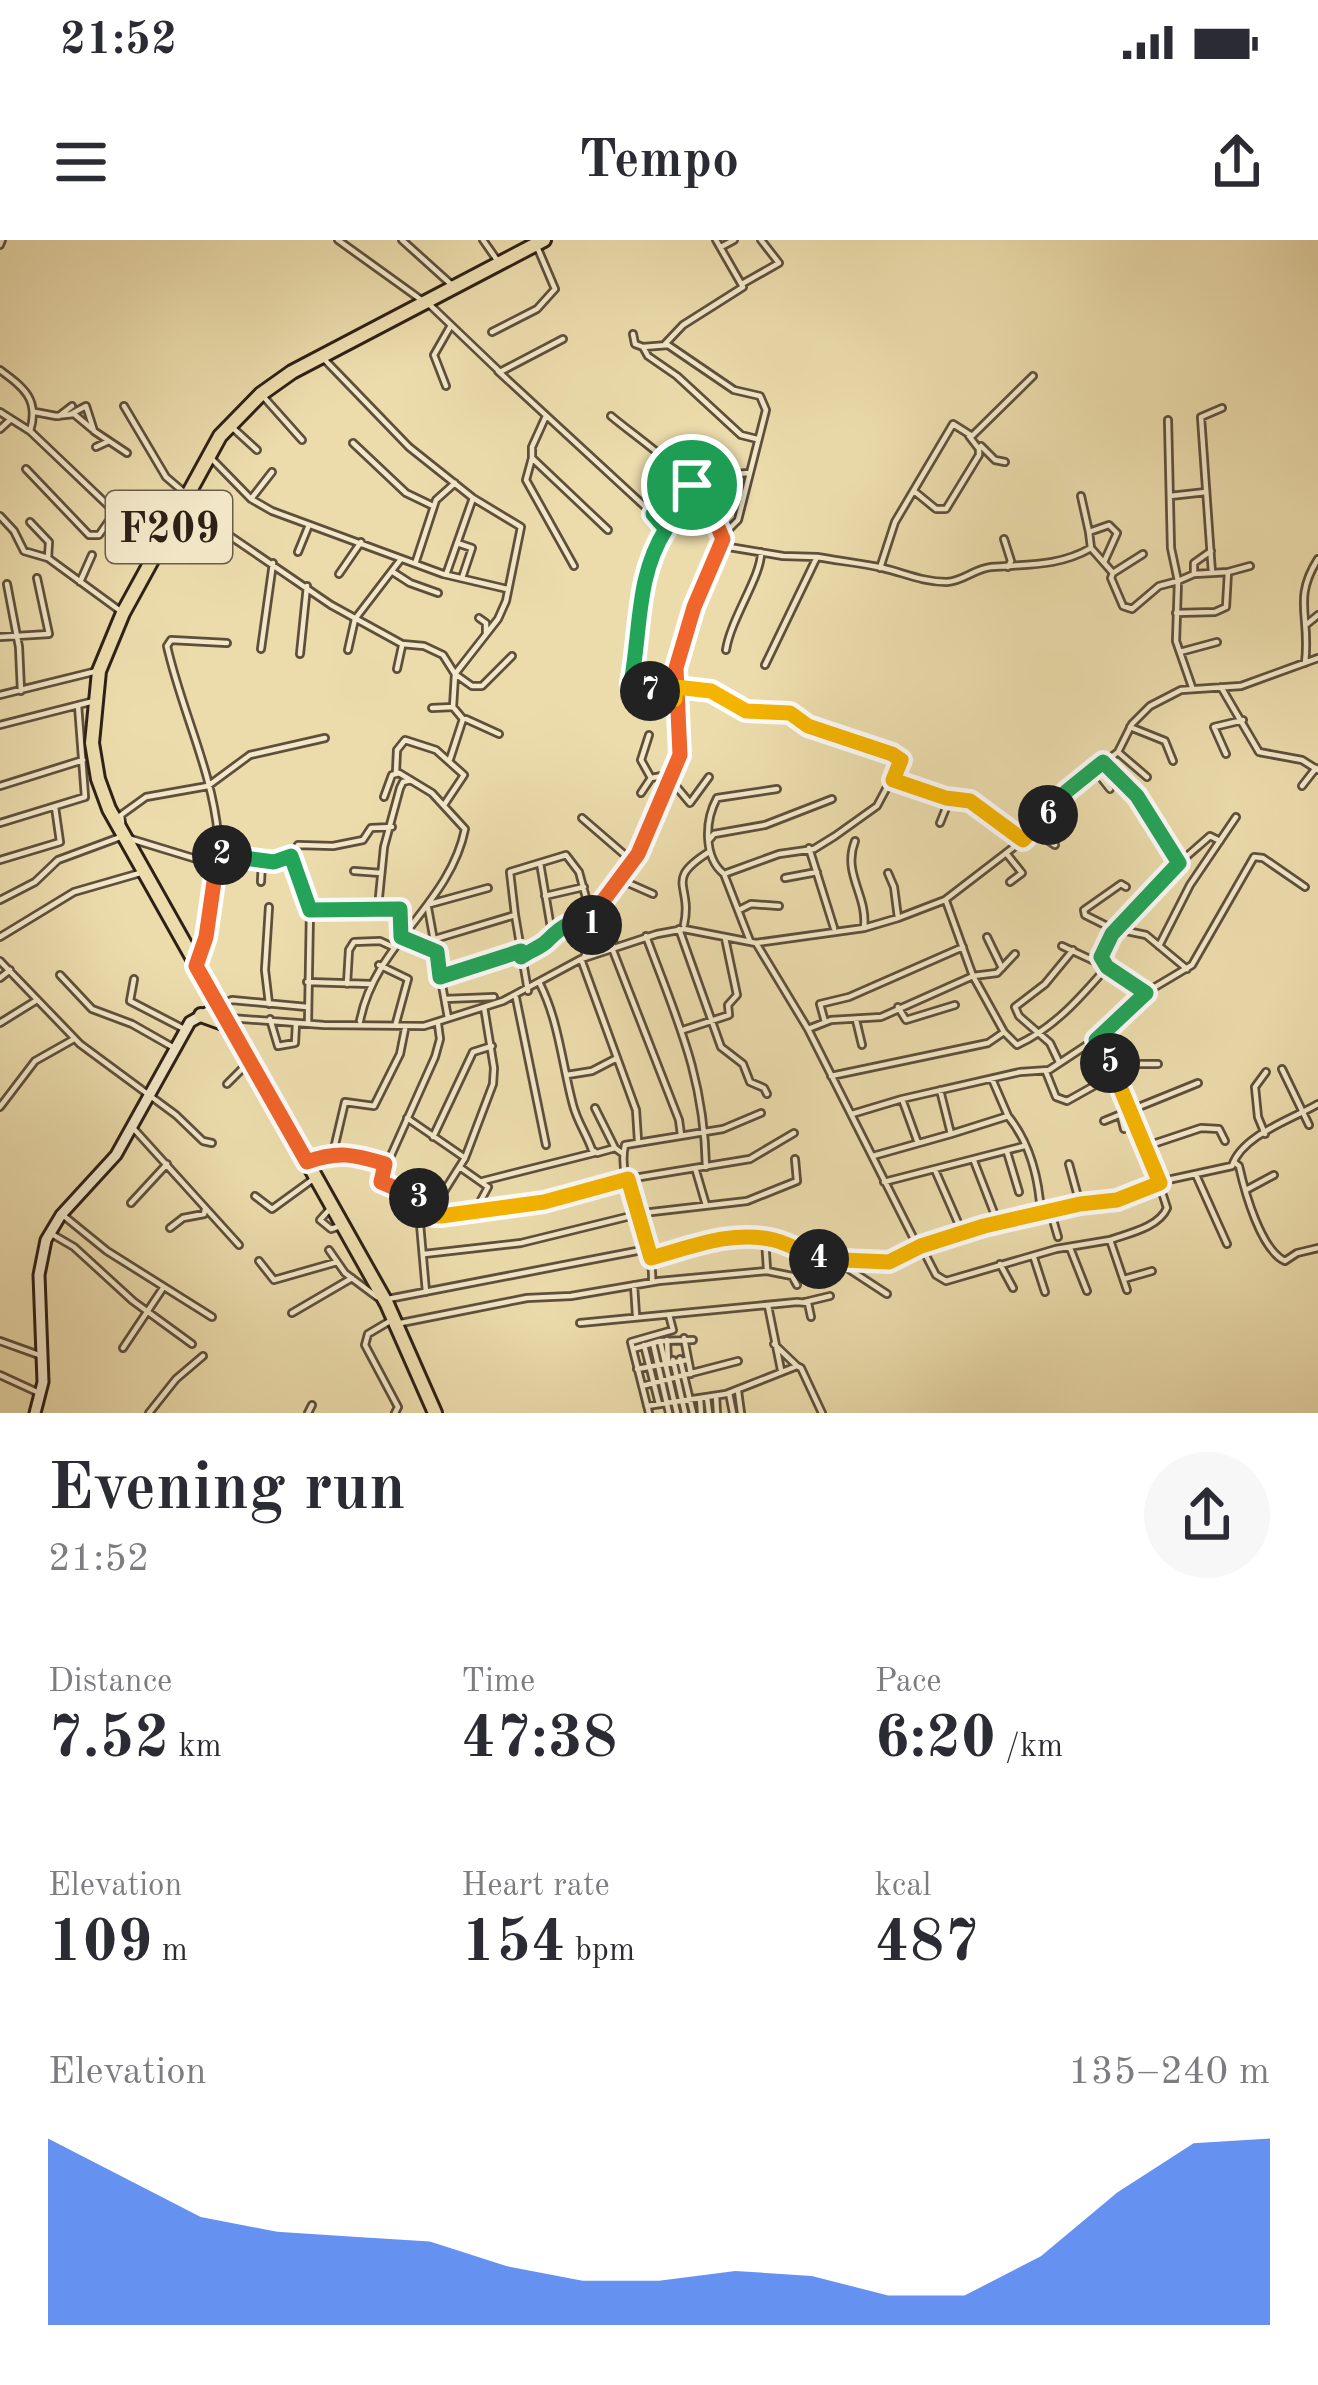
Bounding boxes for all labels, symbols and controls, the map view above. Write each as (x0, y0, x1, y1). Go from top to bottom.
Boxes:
text: 21:52 (60, 19, 177, 64)
icon: menu (48, 129, 114, 195)
icon: share (1204, 129, 1270, 195)
text: Tempo (579, 135, 739, 189)
pin (641, 434, 743, 536)
icon: arrive (659, 452, 725, 518)
road number: F209 (106, 491, 232, 563)
pin: 7 (620, 661, 680, 721)
text: 7 (640, 674, 660, 707)
pin: 6 (1018, 785, 1078, 845)
text: 6 (1038, 798, 1058, 831)
pin: 2 (192, 825, 252, 885)
text: 2 (212, 838, 232, 871)
pin: 1 (562, 895, 622, 955)
text: 1 (582, 908, 602, 941)
pin: 5 (1080, 1033, 1140, 1093)
text: 5 (1100, 1046, 1120, 1079)
pin: 3 (389, 1168, 449, 1228)
text: 3 (409, 1181, 429, 1214)
pin: 4 (789, 1229, 849, 1289)
text: 4 (809, 1242, 829, 1275)
button: share (1144, 1452, 1270, 1578)
text: Evening run (48, 1458, 406, 1524)
text: 21:52 (48, 1540, 149, 1579)
text: Distance (48, 1666, 172, 1699)
text: Time (461, 1666, 535, 1699)
text: Pace (875, 1666, 942, 1699)
text: 7.52 (48, 1710, 169, 1770)
text: 47:38 (461, 1710, 617, 1770)
text: 6:20 (875, 1710, 996, 1770)
text: km (169, 1731, 222, 1764)
text: /km (996, 1731, 1063, 1764)
text: Elevation (48, 1870, 182, 1903)
text: Heart rate (461, 1870, 610, 1903)
text: kcal (875, 1870, 931, 1903)
text: 109 (48, 1914, 152, 1974)
text: 154 (461, 1914, 566, 1974)
text: 487 (875, 1914, 979, 1974)
text: m (152, 1935, 188, 1968)
text: bpm (566, 1935, 635, 1968)
text: Elevation (48, 2053, 207, 2092)
text: 135–240 m (1068, 2053, 1270, 2092)

